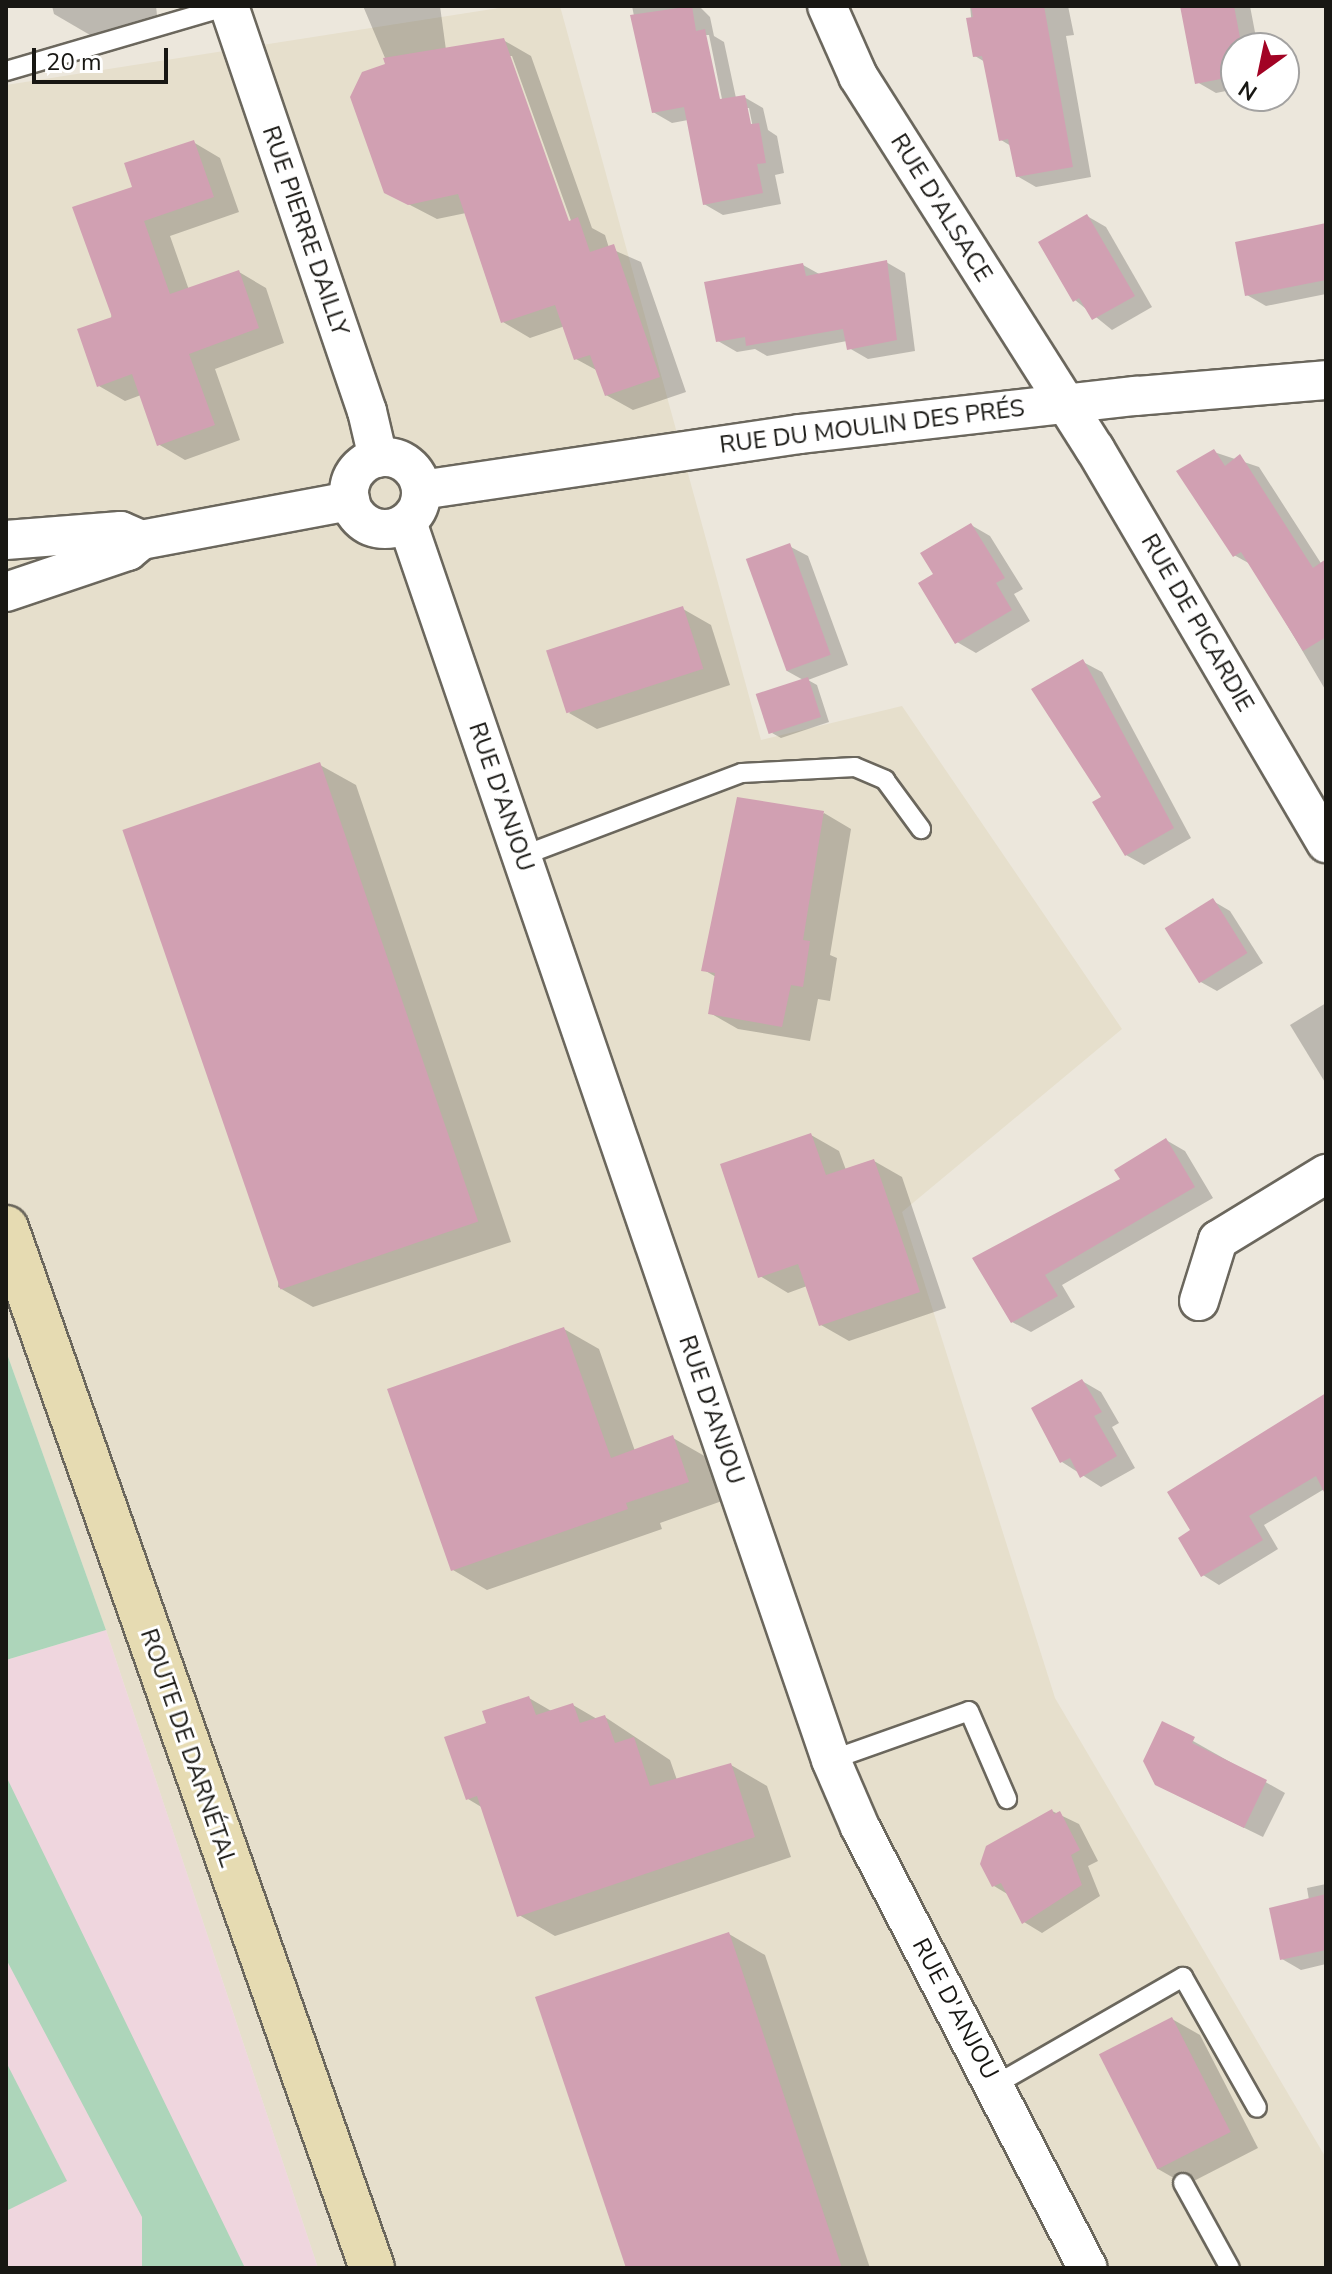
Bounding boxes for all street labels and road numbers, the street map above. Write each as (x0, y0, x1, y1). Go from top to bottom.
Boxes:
street label: RUE PIERRE DAILLY (256, 122, 354, 340)
street label: RUE D'ALSACE (884, 129, 998, 287)
street label: RUE DU MOULIN DES PRÉS (718, 394, 1026, 460)
street label: RUE DE PICARDIE (1134, 529, 1260, 717)
street label: RUE D'ANJOU (462, 719, 540, 875)
street label: RUE D'ANJOU (672, 1332, 750, 1488)
street label: ROUTE DE DARNÉTAL (134, 1625, 242, 1871)
street label: RUE D'ANJOU (906, 1933, 1004, 2085)

